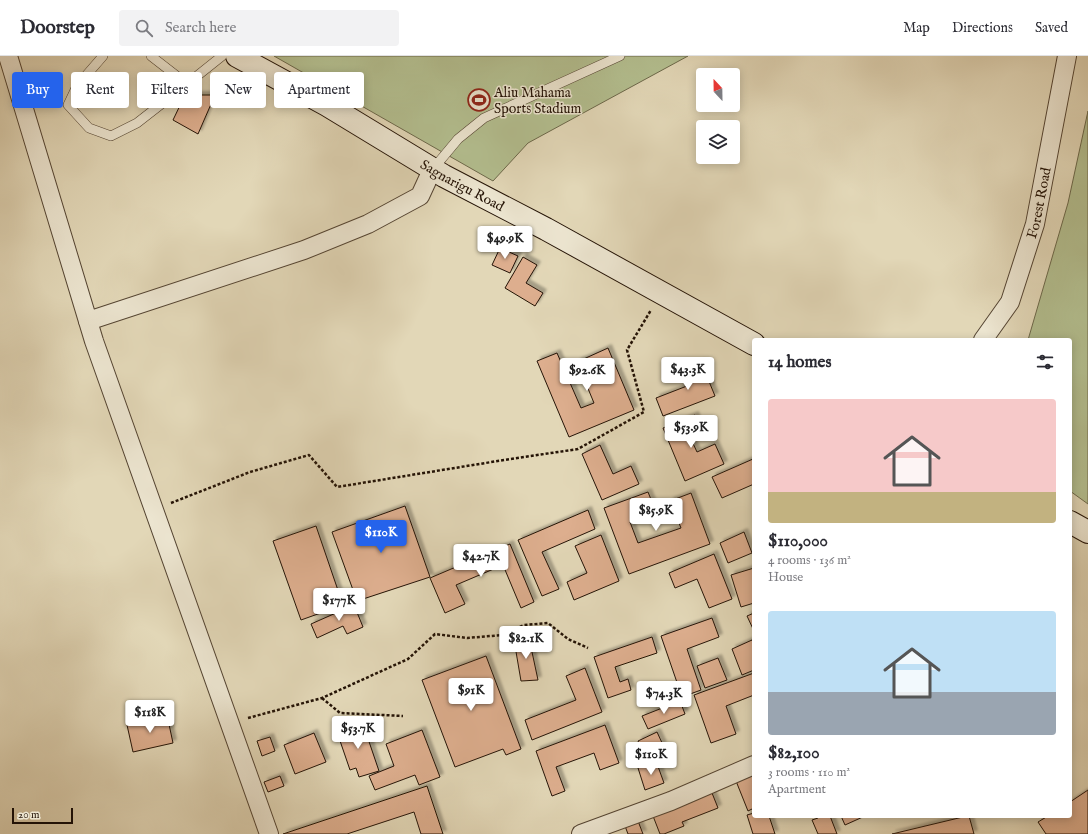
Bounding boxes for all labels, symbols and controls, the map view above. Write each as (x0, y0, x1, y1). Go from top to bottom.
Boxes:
search box (119, 10, 399, 46)
text: Doorstep (20, 16, 95, 40)
icon: search (133, 17, 155, 39)
text: Search here (165, 18, 236, 37)
text: Map (903, 19, 930, 37)
text: Directions (952, 19, 1013, 37)
text: Saved (1035, 19, 1068, 37)
north arrow (696, 68, 740, 112)
map controls (696, 68, 740, 164)
chip: Buy (12, 72, 63, 108)
chip: Rent (71, 72, 129, 108)
chip: Filters (137, 72, 202, 108)
chip: New (210, 72, 266, 108)
chip: Apartment (274, 72, 364, 108)
place label: Aliu Mahama Sports Stadium (493, 84, 582, 118)
sports icon: Aliu Mahama Sports Stadium (466, 87, 492, 113)
button: layers (696, 120, 740, 164)
street label: Sagnarigu Road (417, 156, 508, 216)
street label: Forest Road (1023, 165, 1056, 241)
pin: $49.9K (472, 226, 538, 260)
text: $49.9K (486, 230, 524, 247)
icon: filters (1034, 351, 1056, 373)
text: 14 homes (768, 352, 831, 373)
pin: $43.3K (655, 357, 721, 391)
pin: $92.6K (554, 358, 620, 392)
text: $43.3K (670, 361, 706, 378)
text: $92.6K (569, 362, 605, 379)
pin: $53.9K (658, 415, 724, 449)
text: $53.9K (674, 419, 708, 436)
icon: home (876, 425, 948, 497)
pin: $85.9K (623, 498, 689, 532)
text: $85.9K (639, 502, 673, 519)
pin: $110K (353, 520, 409, 554)
text: $110K (365, 524, 397, 541)
text: $110,000 (768, 531, 828, 552)
pin: $42.7K (448, 544, 514, 578)
text: $42.7K (462, 548, 500, 565)
text: 4 rooms · 136 m² (768, 552, 851, 569)
text: House (768, 569, 803, 586)
pin: $177K (311, 588, 367, 622)
text: $177K (322, 592, 356, 609)
pin: $82.1K (493, 626, 559, 660)
text: $82.1K (508, 630, 544, 647)
icon: home (876, 637, 948, 709)
pin: $91K (447, 678, 495, 712)
pin: $74.3K (631, 681, 697, 715)
text: $91K (457, 682, 485, 699)
text: $74.3K (646, 685, 682, 702)
pin: $118K (122, 700, 178, 734)
text: $118K (134, 704, 166, 721)
pin: $53.7K (325, 716, 391, 750)
text: $53.7K (341, 720, 375, 737)
pin: $110K (623, 742, 679, 776)
text: $82,100 (768, 743, 820, 764)
text: $110K (635, 746, 667, 763)
text: 3 rooms · 110 m² (768, 764, 850, 781)
text: Apartment (768, 781, 826, 798)
scale bar (12, 806, 73, 825)
text: 20 m (18, 808, 39, 822)

